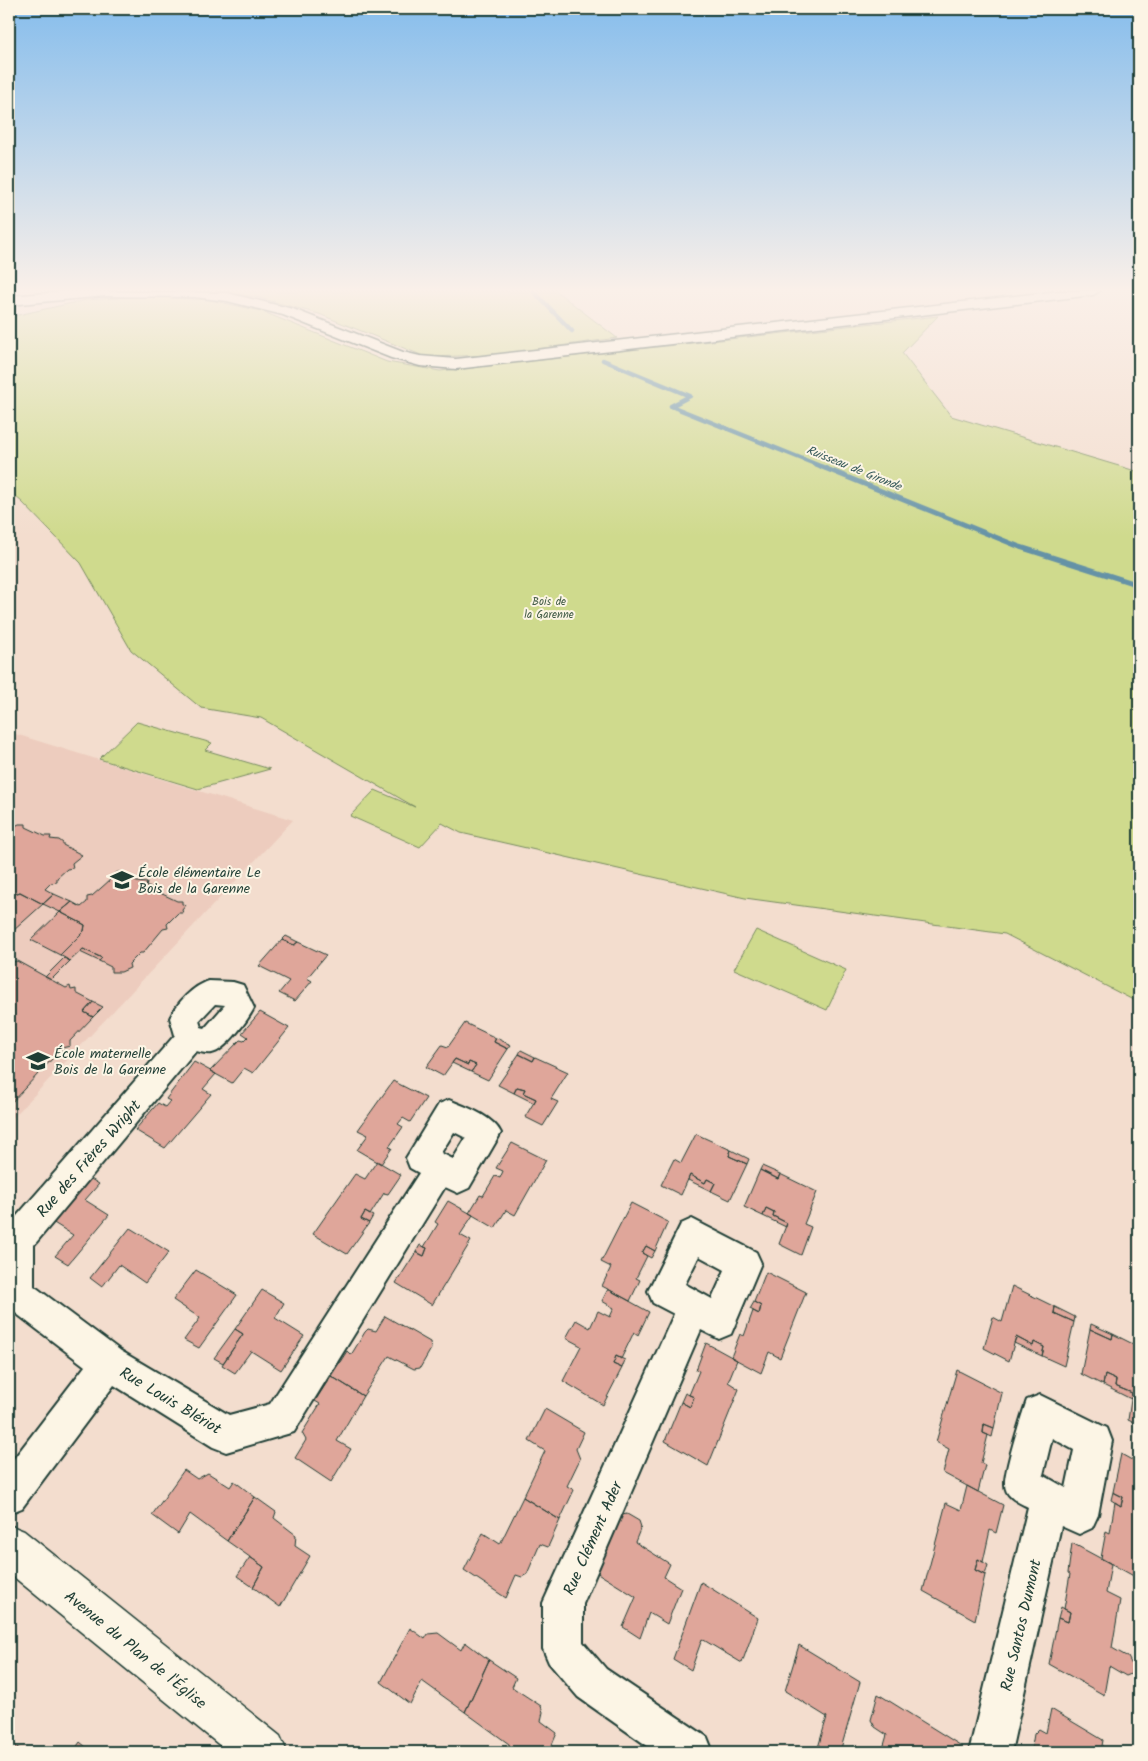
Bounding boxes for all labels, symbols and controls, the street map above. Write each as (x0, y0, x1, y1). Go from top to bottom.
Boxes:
water label: Ruisseau de Gironde (803, 441, 906, 497)
park label: Bois de la Garenne (524, 593, 574, 624)
place label: École élémentaire Le Bois de la Garenne (138, 862, 261, 900)
school or university icon: École élémentaire Le Bois de la Garenne (109, 867, 135, 893)
place label: École maternelle Bois de la Garenne (54, 1043, 167, 1081)
school or university icon: École maternelle Bois de la Garenne (25, 1048, 51, 1074)
street label: Rue des Frères Wright (31, 1094, 148, 1224)
street label: Rue Louis Blériot (114, 1361, 227, 1442)
street label: Rue Clément Ader (557, 1476, 630, 1600)
street label: Rue Santos Dumont (994, 1556, 1049, 1694)
street label: Avenue du Plan de l'Église (58, 1585, 212, 1716)

